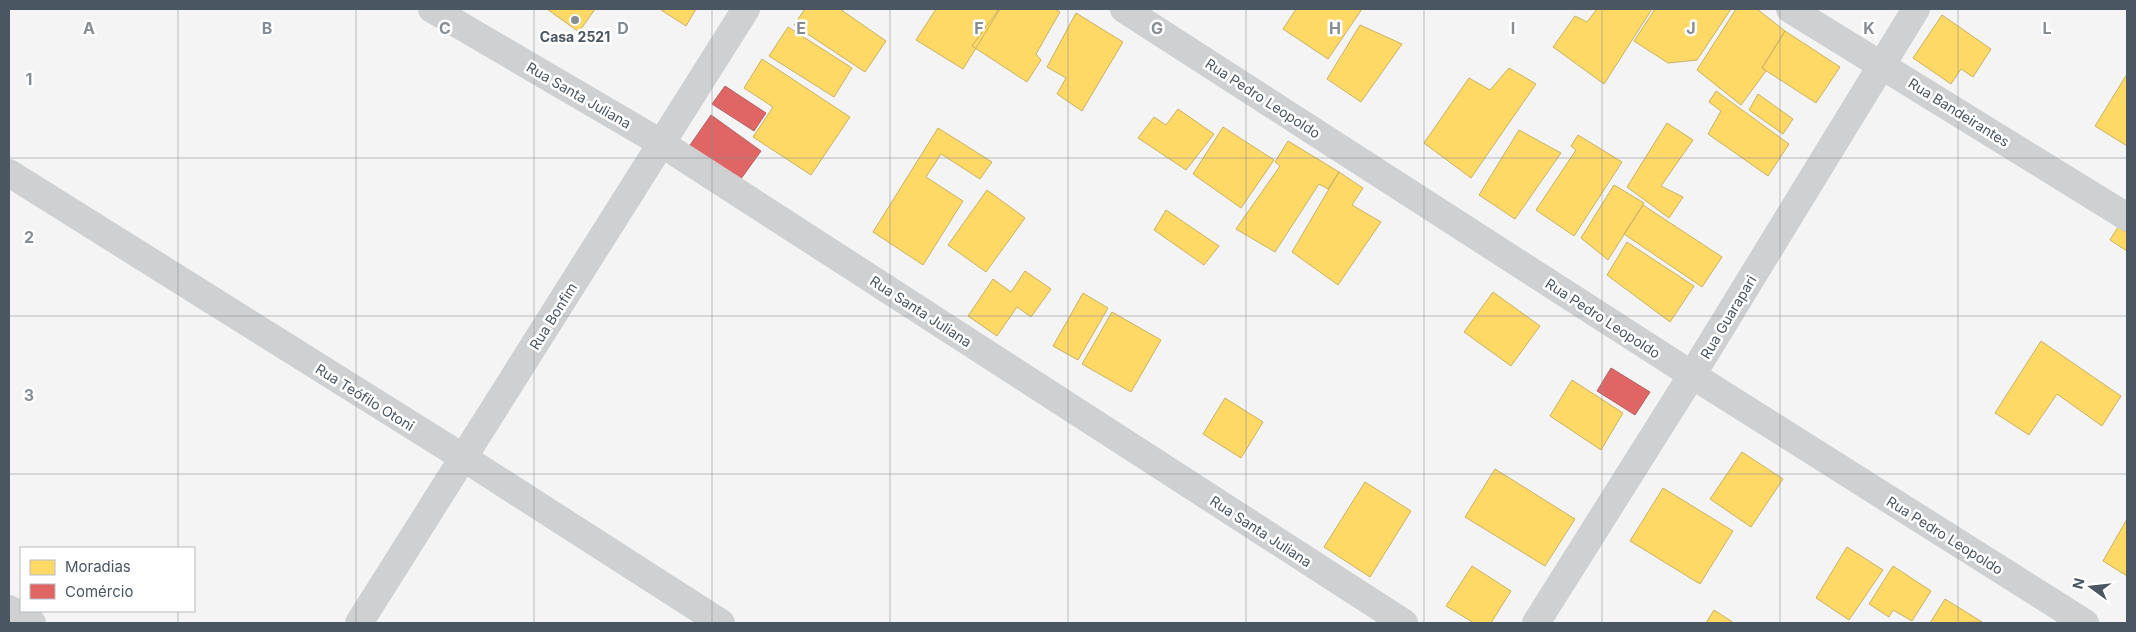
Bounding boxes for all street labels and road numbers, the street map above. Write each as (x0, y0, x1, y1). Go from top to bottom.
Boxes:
street label: Rua Pedro Leopoldo (1202, 54, 1324, 142)
street label: Rua Santa Juliana (524, 58, 634, 132)
street label: Rua Bandeirantes (1905, 74, 2013, 150)
street label: Rua Santa Juliana (867, 272, 975, 350)
street label: Rua Guarapari (1696, 272, 1760, 362)
street label: Rua Pedro Leopoldo (1542, 274, 1664, 362)
street label: Rua Bonfim (526, 279, 580, 353)
street label: Rua Teófilo Otoni (313, 360, 417, 434)
street label: Rua Santa Juliana (1207, 492, 1315, 570)
street label: Rua Pedro Leopoldo (1884, 492, 2006, 578)

